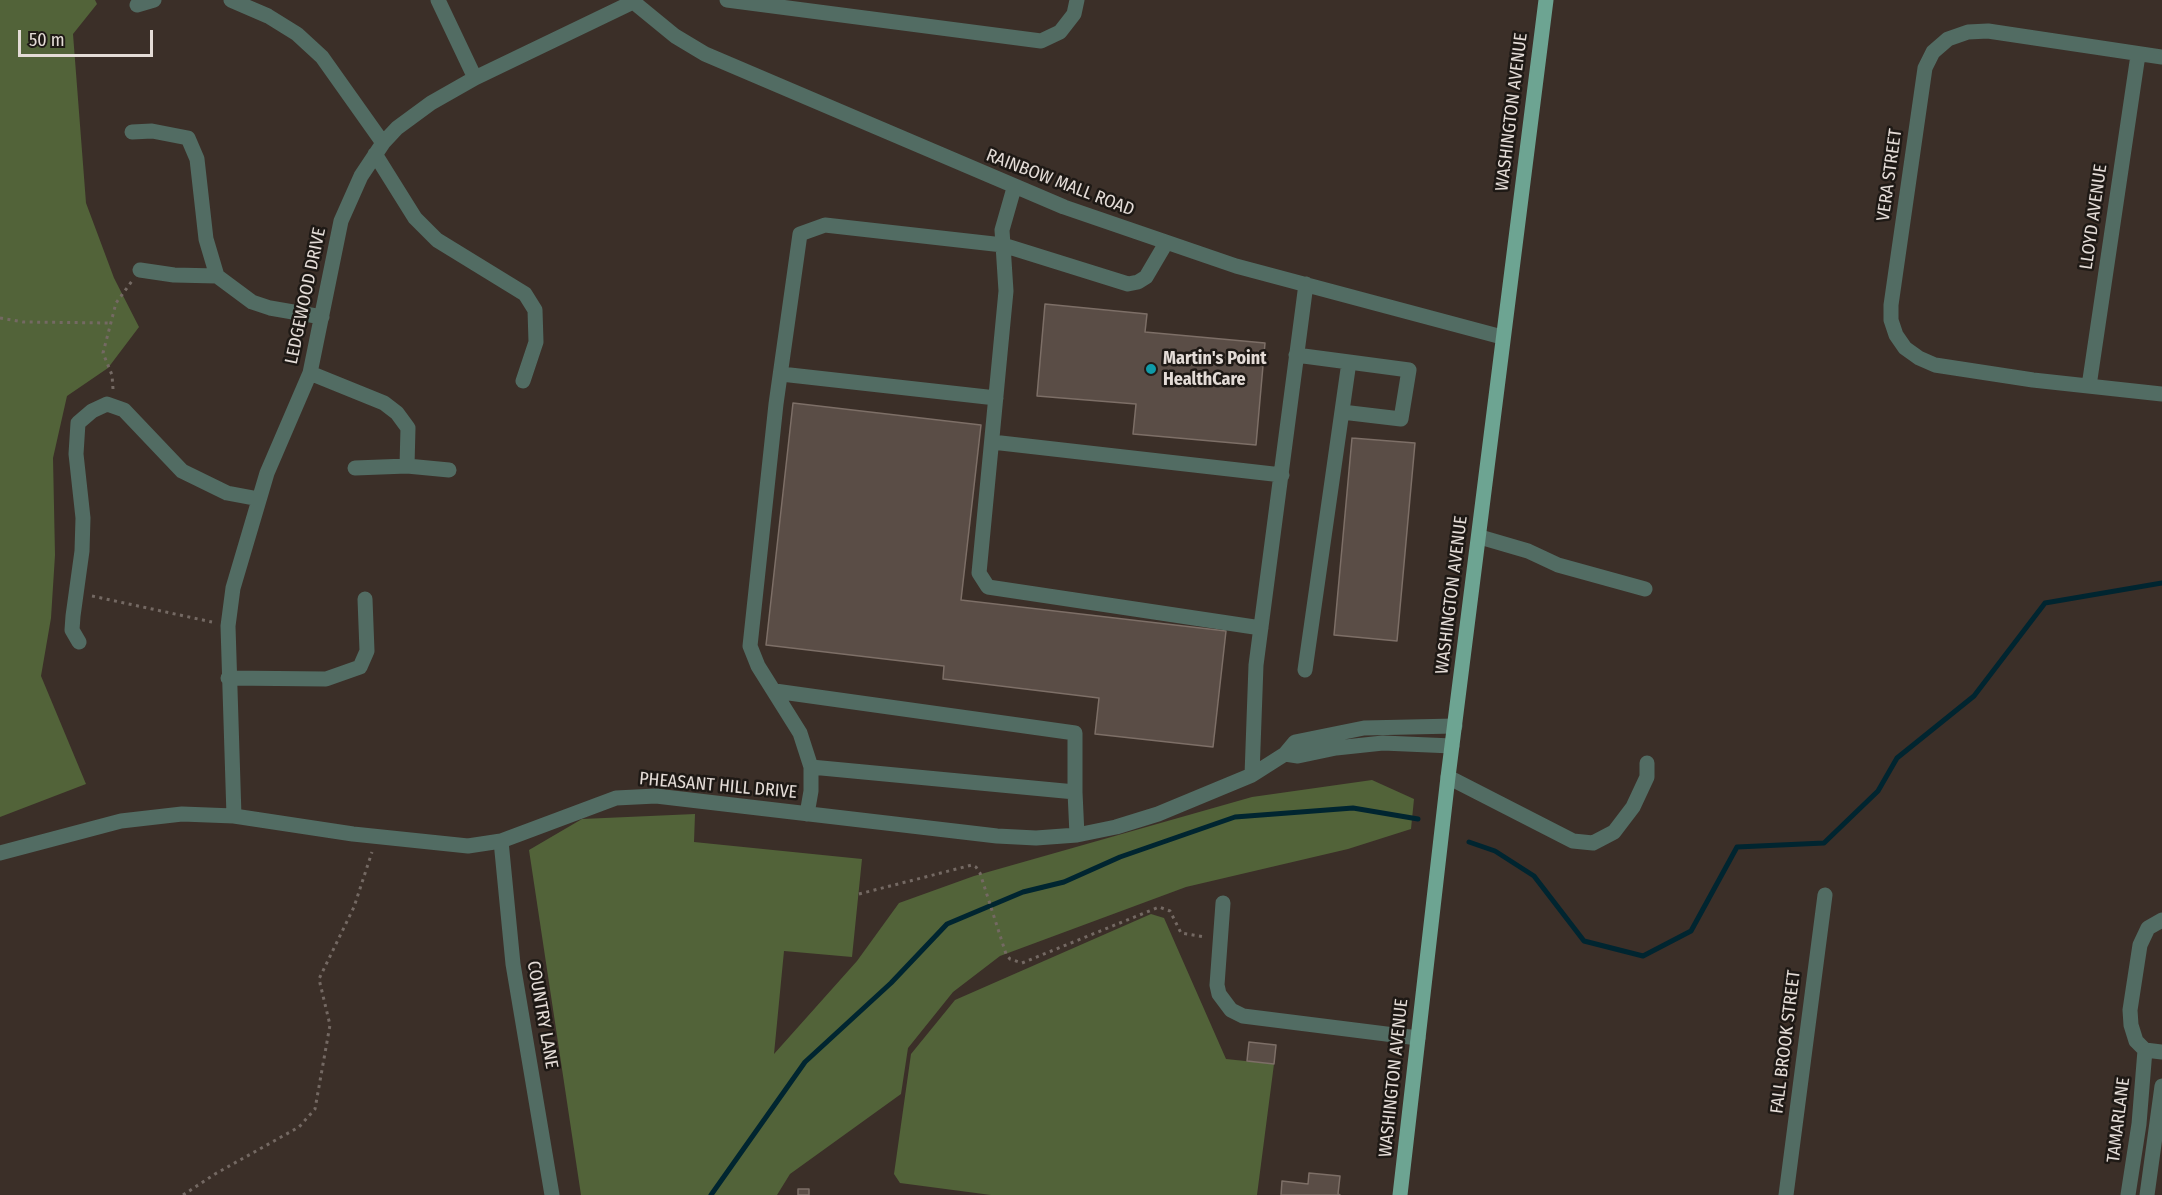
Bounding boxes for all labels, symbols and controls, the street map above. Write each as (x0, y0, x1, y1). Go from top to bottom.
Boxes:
scale bar (21, 18, 156, 56)
text: 50 m (29, 29, 65, 51)
street label: WASHINGTON AVENUE (1492, 32, 1532, 192)
street label: VERA STREET (1873, 127, 1907, 223)
street label: RAINBOW MALL ROAD (983, 145, 1137, 221)
street label: LLOYD AVENUE (2076, 163, 2112, 271)
street label: LEDGEWOOD DRIVE (281, 226, 331, 366)
place label: Martin's Point HealthCare (1163, 348, 1267, 391)
marker: Martin's Point HealthCare (1144, 362, 1158, 376)
street label: WASHINGTON AVENUE (1432, 515, 1472, 675)
street label: PHEASANT HILL DRIVE (638, 768, 798, 804)
street label: COUNTRY LANE (522, 959, 562, 1071)
street label: FALL BROOK STREET (1766, 969, 1806, 1115)
street label: WASHINGTON AVENUE (1375, 998, 1413, 1158)
street label: TAMARLANE (2103, 1076, 2135, 1164)

